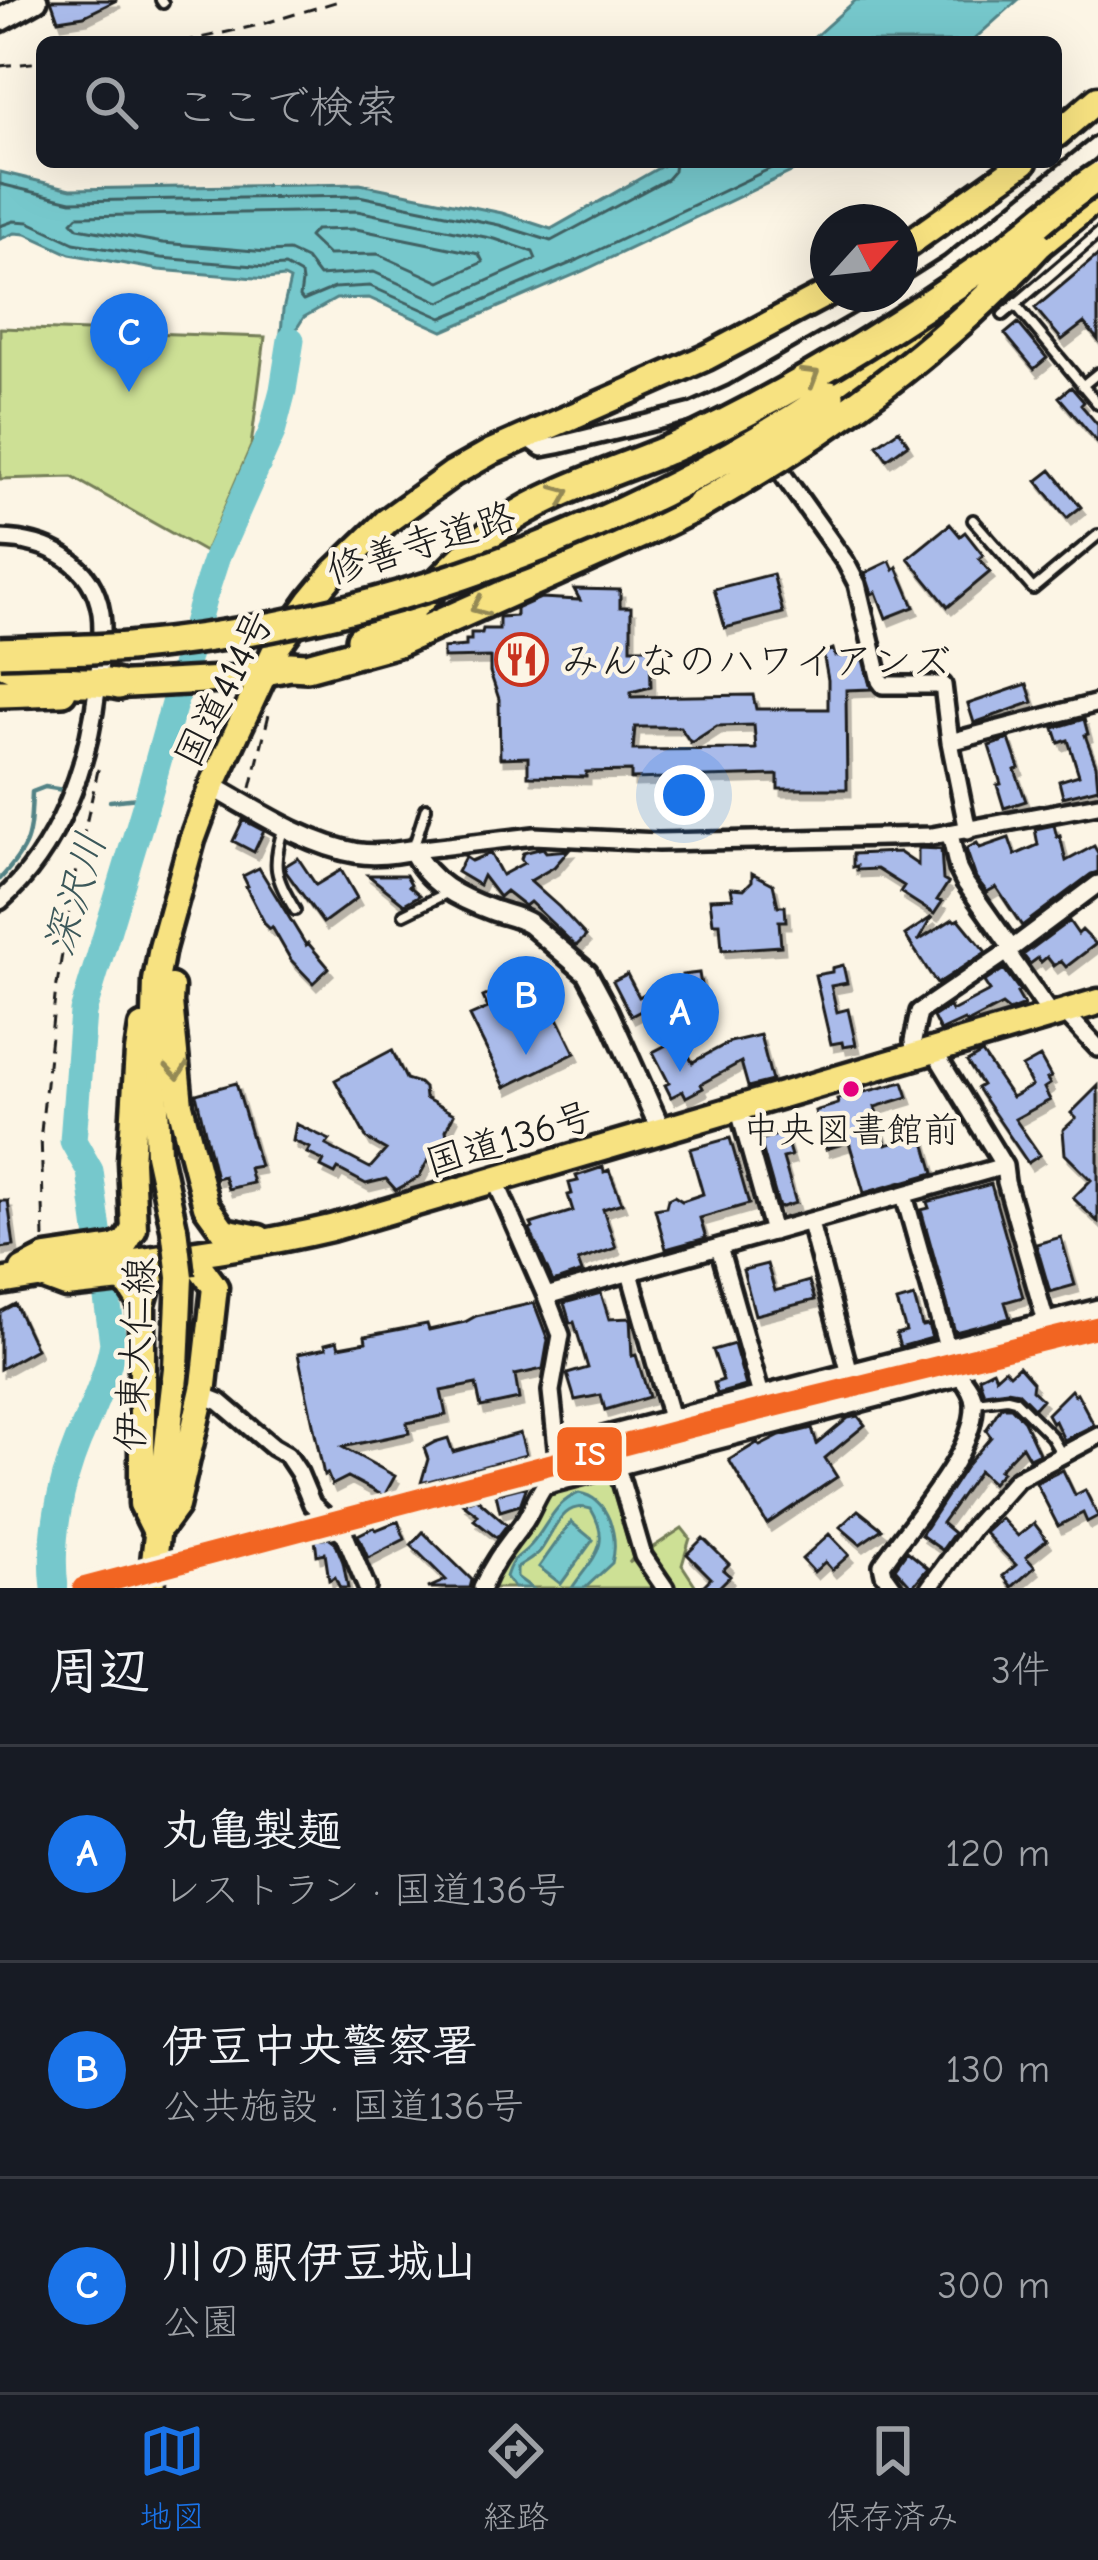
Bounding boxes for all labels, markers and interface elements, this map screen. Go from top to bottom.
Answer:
search box [36,36,1062,168]
icon: search [78,69,144,135]
text: ここで検索 [174,81,399,133]
north arrow [810,204,918,312]
pin: C [90,293,168,392]
one-way arrow [798,368,820,390]
one-way arrow [551,484,572,508]
street label: 修善寺道路 [322,493,521,593]
one-way arrow [470,593,491,617]
street label: 国道414号 [166,603,283,775]
restaurant icon: みんなのハワイアンズ [494,632,550,688]
place label: みんなのハワイアンズ [561,639,951,684]
your location [654,765,714,825]
water label: 深沢川 [35,827,116,962]
pin: B [487,956,565,1055]
pin: A [641,973,719,1072]
one-way arrow [164,1062,189,1081]
marker: 中央図書館前 [840,1078,862,1100]
street label: 国道136号 [420,1093,599,1186]
place label: 中央図書館前 [743,1110,959,1151]
street label: 伊東大仁線 [108,1256,163,1453]
line badge: IS [555,1425,624,1483]
text: IS [574,1435,606,1473]
text: 周辺 [48,1642,150,1701]
text: 3件 [991,1648,1050,1693]
text: 丸亀製麺 [162,1804,342,1856]
text: A [76,1831,98,1876]
text: 120 m [945,1831,1050,1876]
text: レストラン · 国道136号 [162,1868,566,1913]
text: 伊豆中央警察署 [162,2020,477,2072]
text: B [75,2047,99,2092]
text: 130 m [946,2047,1050,2092]
text: 公共施設 · 国道136号 [162,2084,524,2129]
text: 川の駅伊豆城山 [162,2236,477,2288]
text: C [75,2263,99,2308]
text: 300 m [937,2263,1050,2308]
text: 公園 [162,2300,240,2345]
tab: 地図 [139,2418,205,2538]
tab: 経路 [483,2418,549,2538]
tab: 保存済み [827,2418,959,2538]

